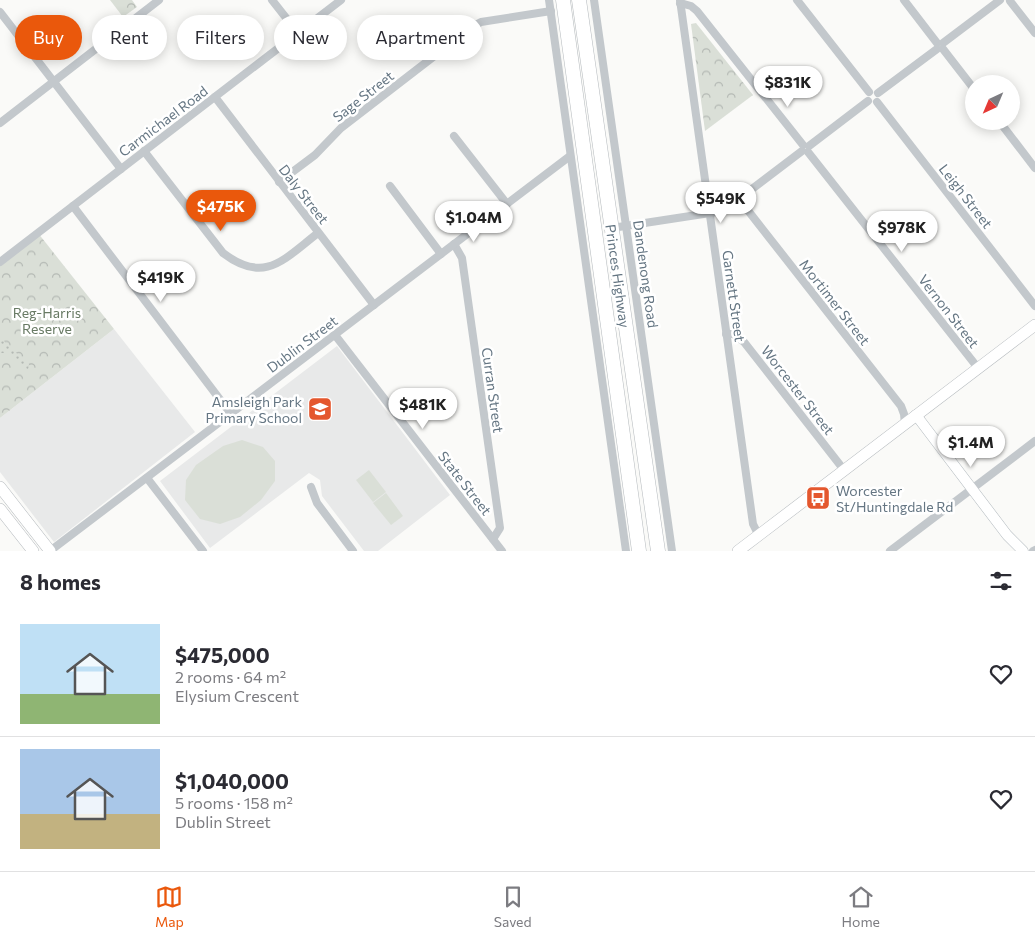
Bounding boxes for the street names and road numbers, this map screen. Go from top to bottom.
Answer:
street label: Sage Street [329,67,397,125]
street label: Carmichael Road [115,82,211,160]
street label: Leigh Street [936,160,997,232]
street label: Daly Street [276,161,333,227]
street label: Dandenong Road [630,219,662,329]
street label: Princes Highway [602,223,634,329]
street label: Garnett Street [719,249,749,343]
street label: Mortimer Street [796,256,874,348]
street label: Vernon Street [915,271,983,351]
street label: Dublin Street [263,312,341,376]
street label: Worcester Street [758,342,838,438]
street label: Curran Street [479,346,507,434]
street label: State Street [435,448,495,519]

